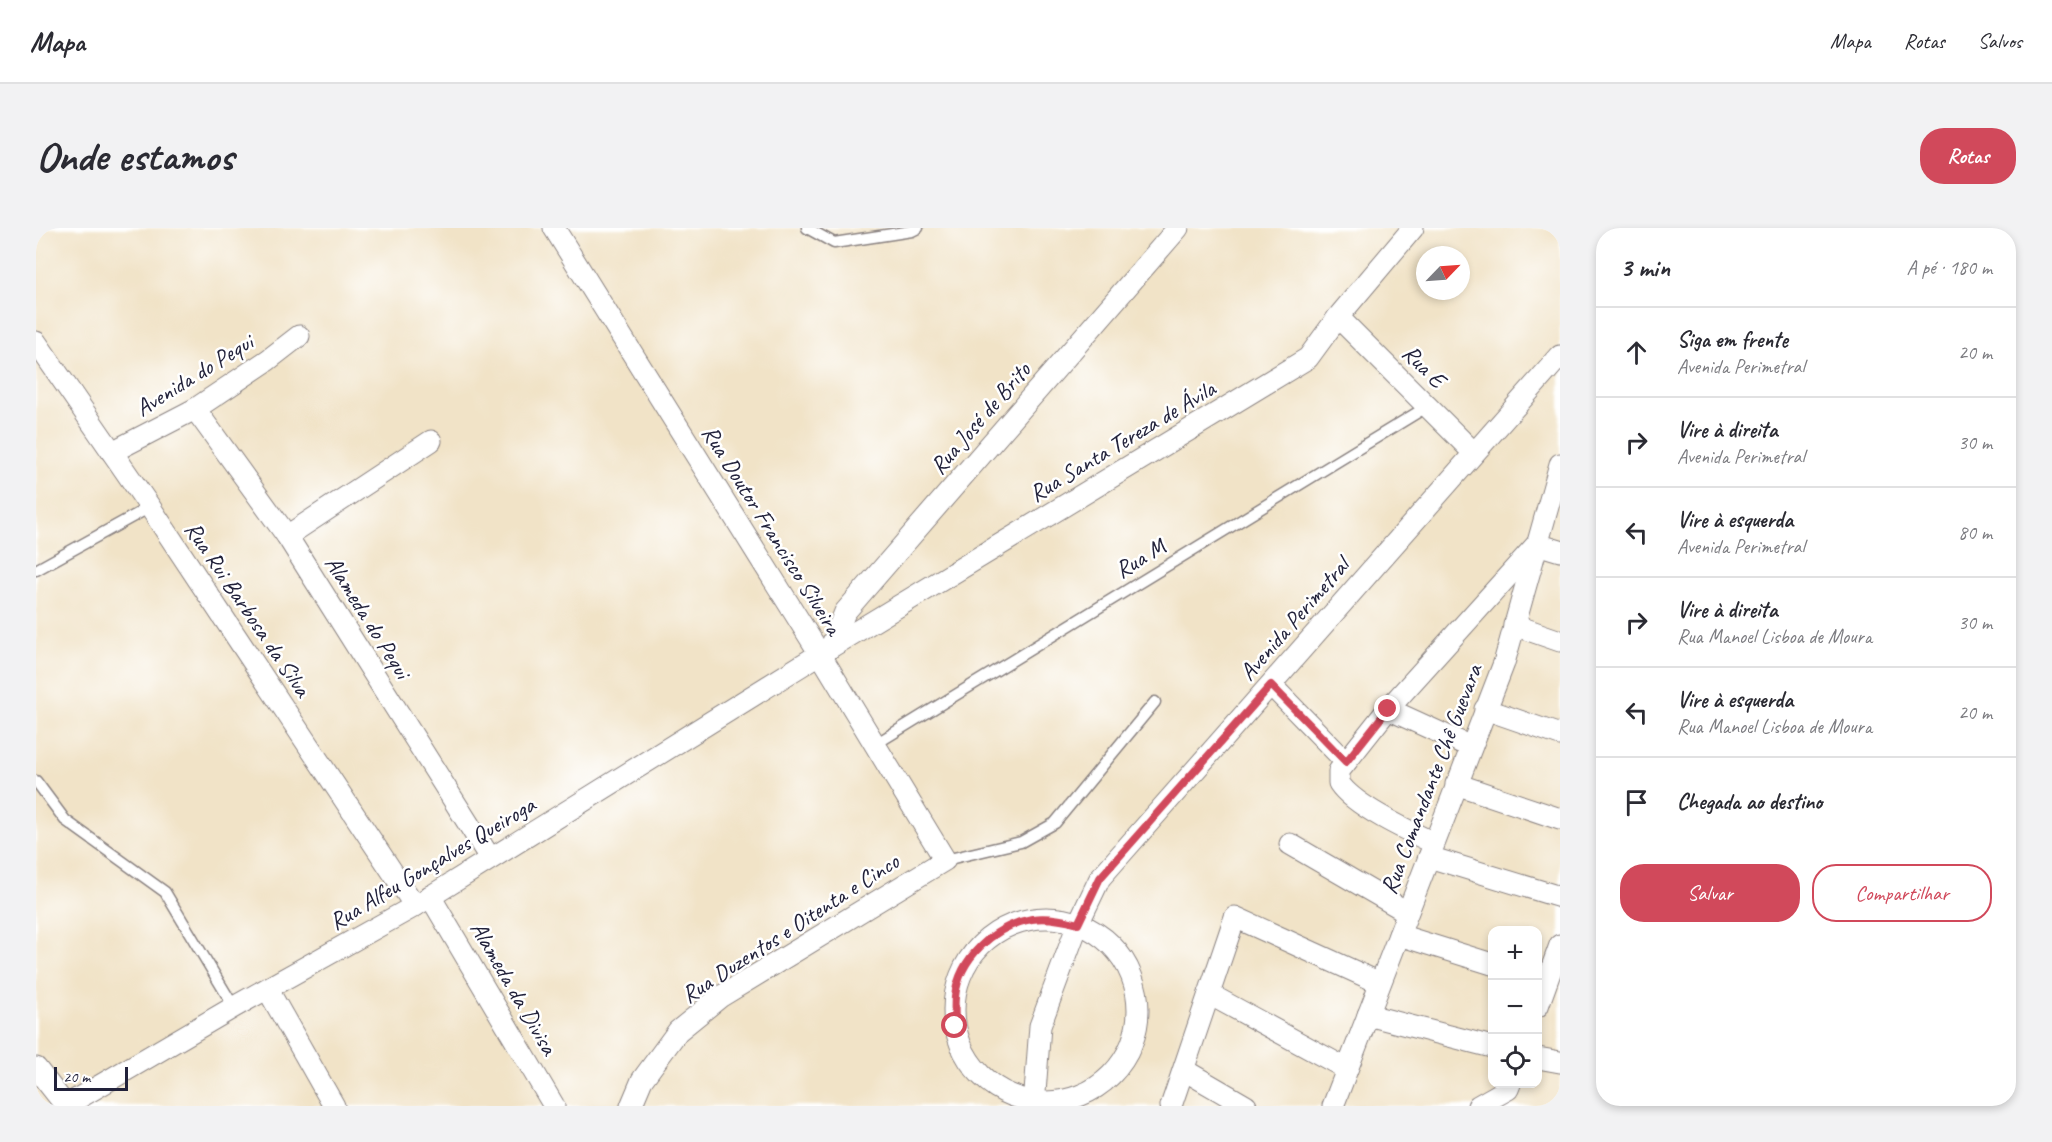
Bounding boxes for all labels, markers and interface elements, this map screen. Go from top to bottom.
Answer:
text: Mapa [30,24,85,59]
text: Mapa [1830,28,1871,54]
text: Rotas [1904,28,1945,54]
text: Salvos [1978,28,2022,54]
button: Rotas [1920,128,2016,184]
text: Onde estamos [36,130,233,183]
north arrow [1416,246,1470,300]
text: 3 min [1620,251,1670,284]
text: A pé · 180 m [1907,255,1992,280]
street label: Avenida do Pequi [130,326,261,423]
text: Siga em frente [1677,326,1788,354]
icon: ahead [1620,336,1653,369]
street label: Rua E [1396,338,1454,396]
text: 20 m [1958,340,1992,365]
street label: Rua José de Brito [923,354,1038,480]
text: Avenida Perimetral [1677,354,1805,379]
street label: Rua Santa Tereza de Ávila [1023,373,1222,508]
text: Vire à direita [1677,416,1777,444]
street label: Rua Doutor Francisco Silveira [695,420,850,642]
icon: right [1620,426,1653,459]
text: 30 m [1958,430,1992,455]
text: Avenida Perimetral [1677,444,1805,469]
text: Vire à esquerda [1677,506,1793,534]
street label: Rua Rui Barbosa da Silva [178,516,319,704]
icon: left [1620,516,1653,549]
text: 80 m [1958,520,1992,545]
street label: Rua M [1109,530,1172,585]
text: Avenida Perimetral [1677,534,1805,559]
street label: Avenida Perimetral [1232,548,1358,687]
street label: Alameda do Pequi [318,550,419,686]
text: Vire à direita [1677,596,1777,624]
icon: right [1620,606,1653,639]
text: 30 m [1958,610,1992,635]
text: Rua Manoel Lisboa de Moura [1677,624,1872,649]
street label: Rua Comandante Chê Guevara [1373,658,1489,898]
text: Vire à esquerda [1677,686,1793,714]
route end [1374,695,1400,721]
icon: left [1620,696,1653,729]
text: 20 m [1958,700,1992,725]
text: Rua Manoel Lisboa de Moura [1677,714,1872,739]
icon: arrive [1620,786,1653,819]
text: Chegada ao destino [1677,788,1822,816]
street label: Rua Alfeu Gonçalves Queiroga [323,789,542,936]
street label: Rua Duzentos e Oitenta e Cinco [676,846,906,1010]
button: Salvar [1620,864,1800,922]
button: Compartilhar [1812,864,1992,922]
street label: Alameda da Divisa [464,916,565,1061]
map controls [1488,926,1542,1088]
button: + [1488,926,1542,980]
button: − [1488,980,1542,1034]
route start [941,1012,967,1038]
button: locate [1488,1034,1542,1088]
scale bar [54,1064,128,1092]
text: 20 m [63,1067,90,1087]

